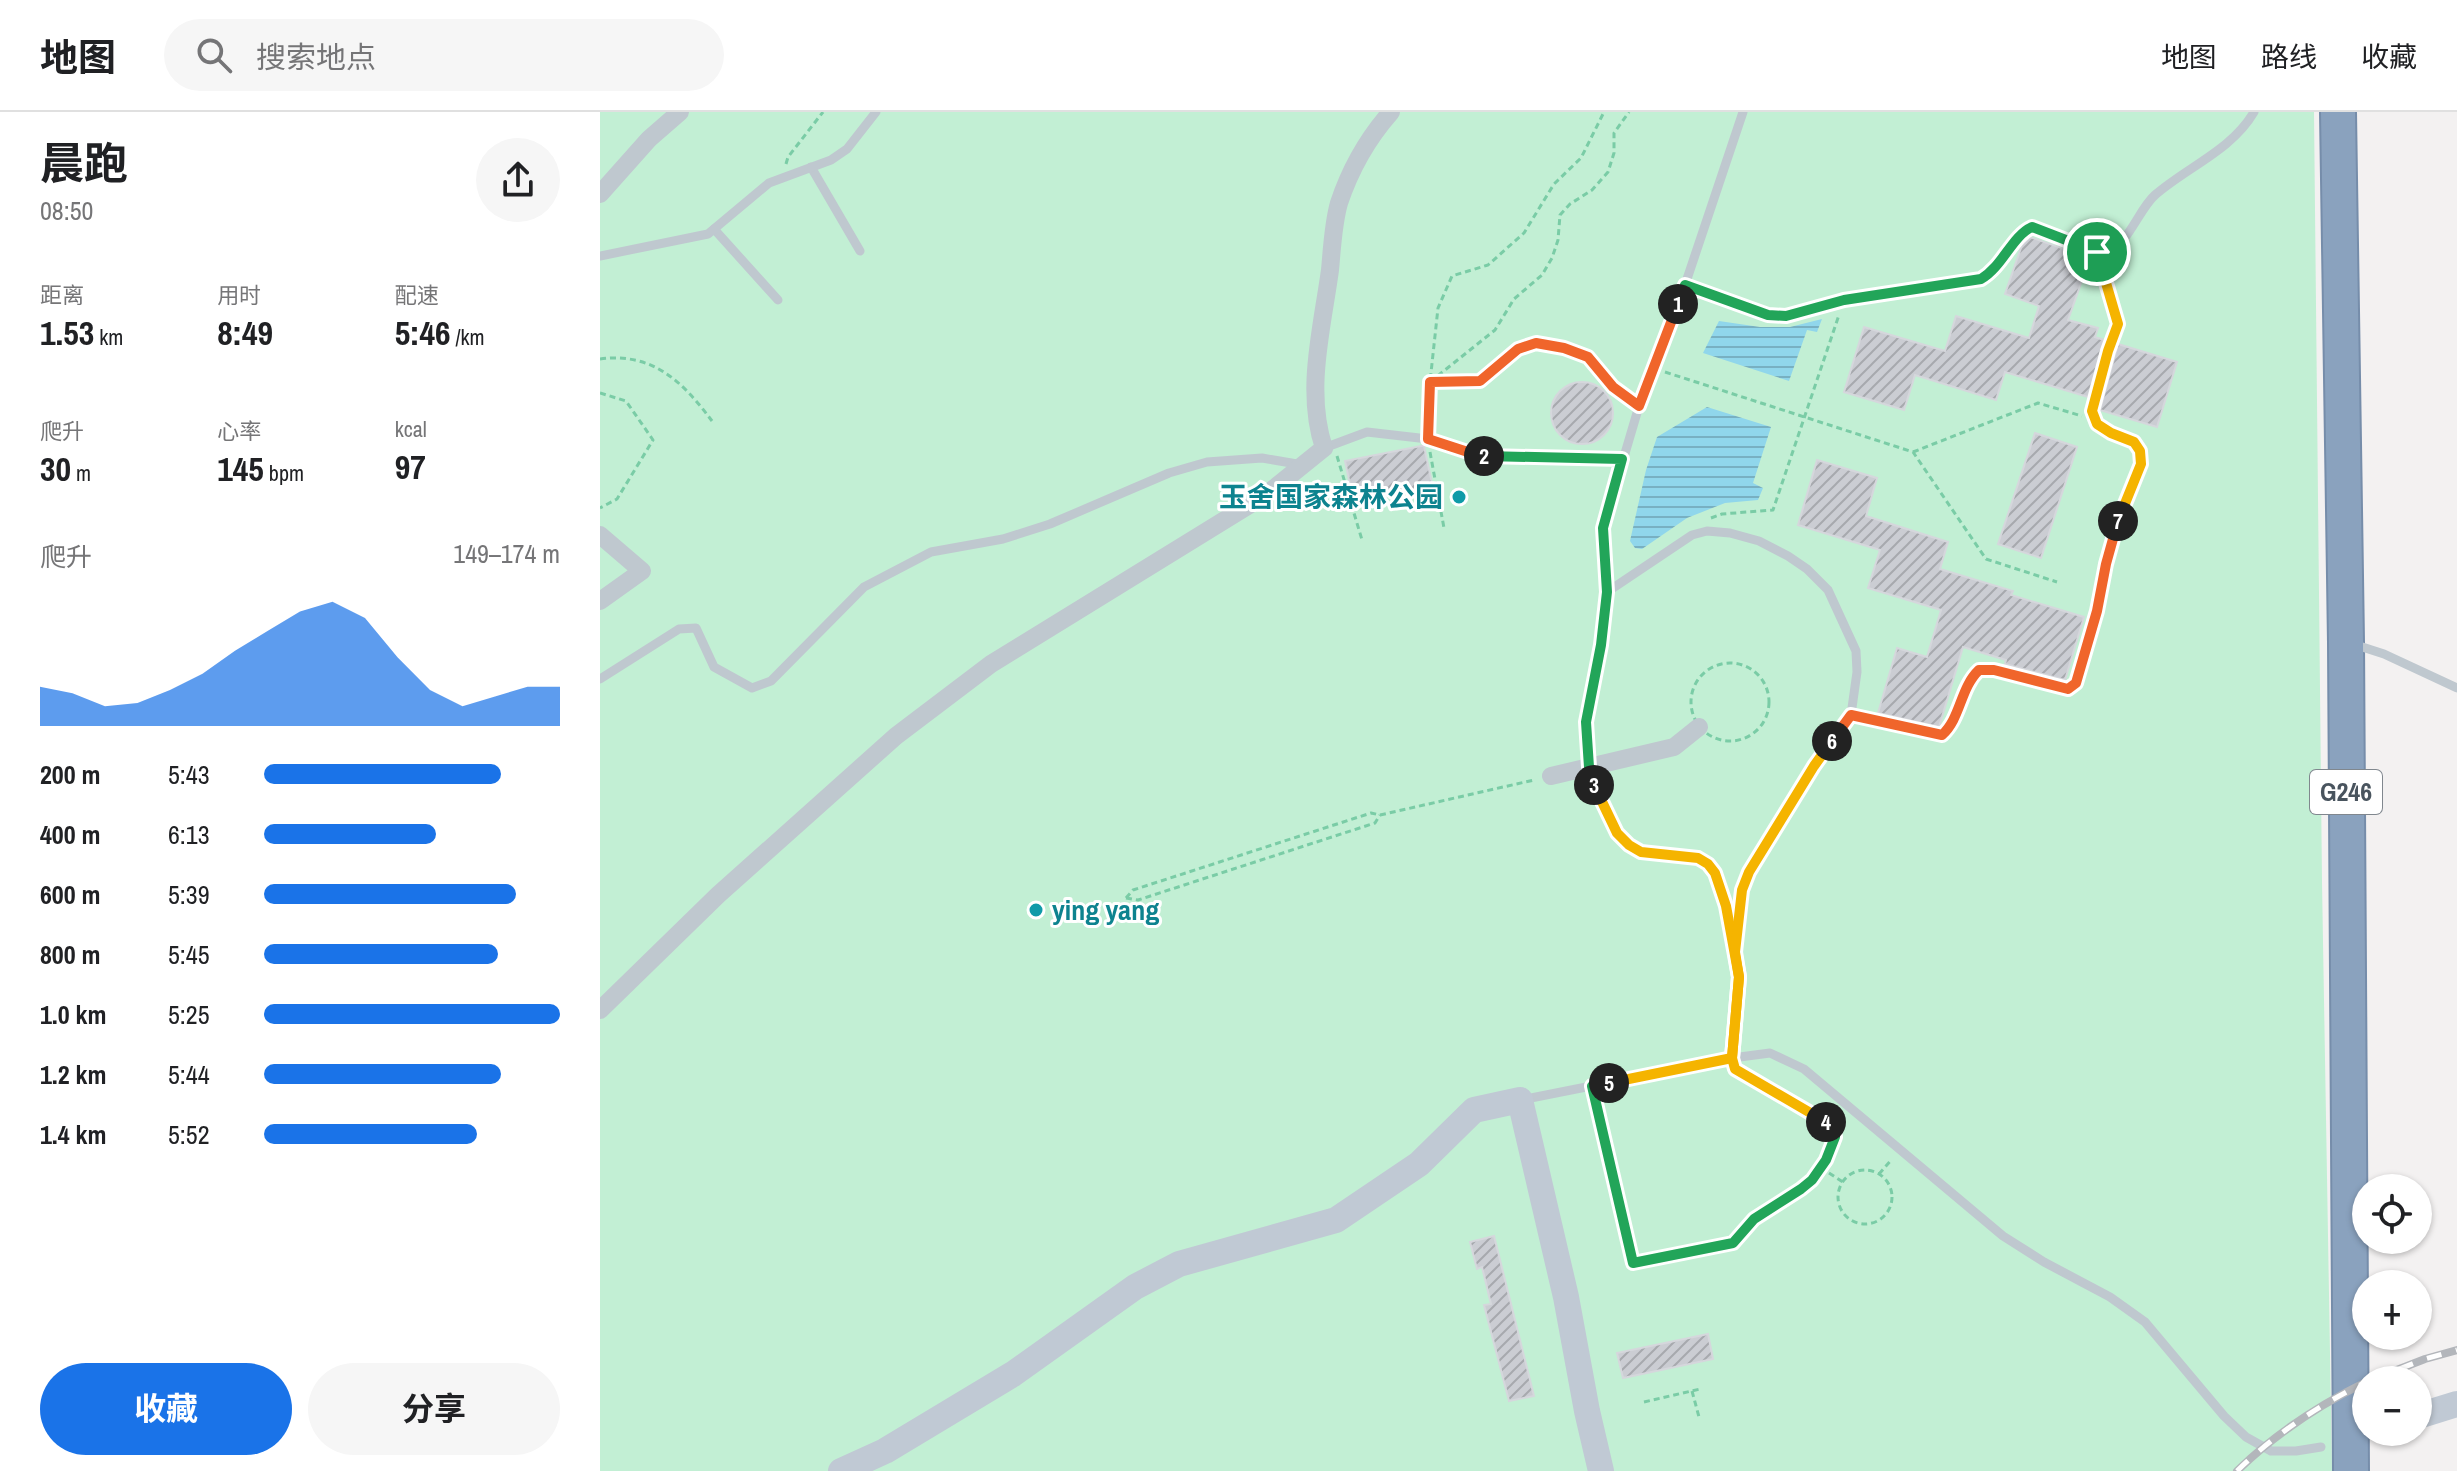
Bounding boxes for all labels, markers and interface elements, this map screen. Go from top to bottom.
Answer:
search box [164,19,724,91]
text: 地图 [40,32,116,83]
icon: search [192,33,236,77]
text: 搜索地点 [256,37,376,77]
text: 地图 [2161,38,2217,76]
text: 路线 [2261,38,2317,76]
text: 收藏 [2361,38,2417,76]
text: 晨跑 [40,133,128,193]
button: share [476,138,560,222]
text: 08:50 [40,193,93,228]
pin [2063,218,2131,286]
icon: arrive [2075,230,2119,274]
text: 距离 [40,280,84,310]
text: 用时 [217,280,261,310]
text: 配速 [395,280,439,310]
pin: 1 [1658,284,1698,324]
text: 1 [1673,289,1683,319]
text: 1.53 [40,310,94,356]
text: 8:49 [217,310,273,356]
text: 5:46 [395,310,450,356]
text: km [94,322,123,352]
text: /km [450,322,485,352]
text: kcal [395,414,427,444]
text: 爬升 [40,416,84,446]
text: 心率 [217,416,261,446]
pin: 2 [1464,436,1504,476]
text: 2 [1479,441,1489,471]
text: 97 [395,444,426,490]
text: 30 [40,446,71,492]
text: 145 [217,446,264,492]
text: m [71,458,91,488]
text: bpm [264,458,304,488]
place label: 玉舍国家森林公园 [1219,478,1443,516]
marker: 玉舍国家森林公园 [1450,488,1468,506]
pin: 7 [2098,501,2138,541]
text: 7 [2113,506,2123,536]
text: 149–174 m [453,536,560,571]
text: 爬升 [40,539,92,574]
pin: 6 [1812,721,1852,761]
text: 6 [1827,726,1837,756]
text: 200 m [40,757,100,792]
text: 5:43 [168,757,210,792]
pin: 3 [1574,765,1614,805]
text: 3 [1589,770,1599,800]
road number: G246 [2310,770,2382,814]
text: 400 m [40,817,100,852]
text: 6:13 [168,817,210,852]
text: 600 m [40,877,100,912]
text: 5:39 [168,877,210,912]
place label: ying yang [1052,891,1159,929]
marker: ying yang [1027,901,1045,919]
text: 800 m [40,937,100,972]
text: 5:45 [168,937,210,972]
text: 1.0 km [40,997,106,1032]
text: 5:25 [168,997,210,1032]
text: 1.2 km [40,1057,106,1092]
text: 5:44 [168,1057,210,1092]
pin: 5 [1589,1063,1629,1103]
text: 5 [1604,1068,1614,1098]
pin: 4 [1806,1102,1846,1142]
text: 4 [1821,1107,1831,1137]
text: 1.4 km [40,1117,106,1152]
text: 5:52 [168,1117,210,1152]
map controls [2352,1174,2432,1446]
button: locate [2352,1174,2432,1254]
button: + [2352,1270,2432,1350]
button: 收藏 [40,1363,292,1455]
button: 分享 [308,1363,560,1455]
button: − [2352,1366,2432,1446]

